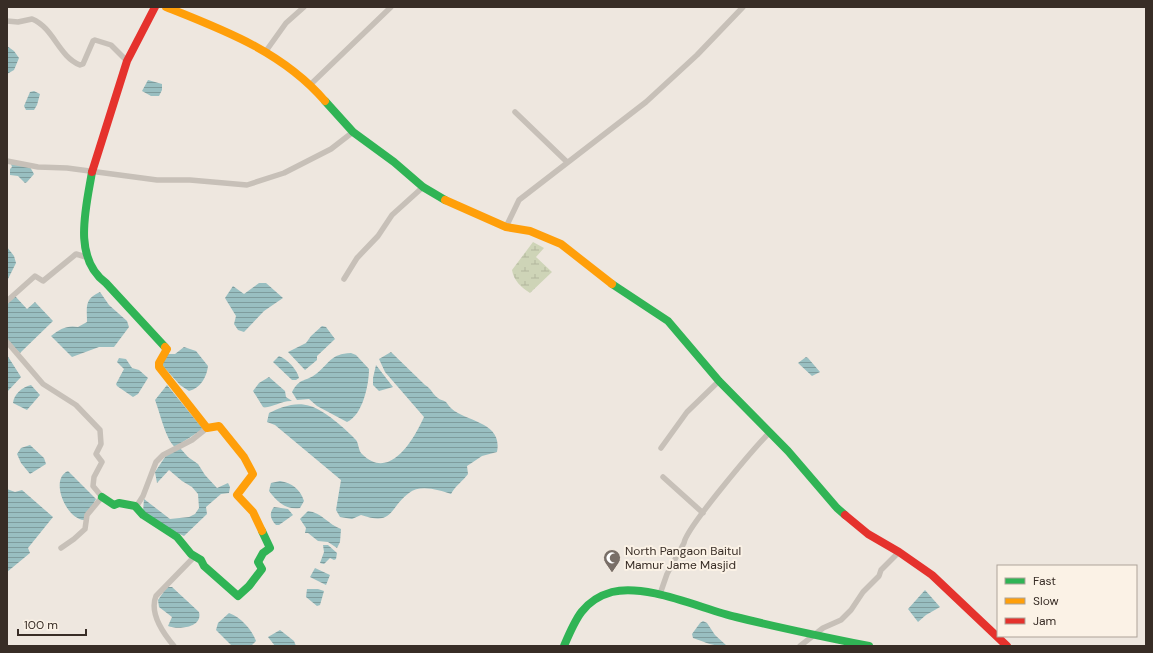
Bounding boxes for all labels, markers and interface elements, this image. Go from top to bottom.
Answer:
place label: North Pangaon Baitul Mamur Jame Masjid [625,543,741,573]
mosque icon: North Pangaon Baitul Mamur Jame Masjid [602,548,622,573]
legend [997,565,1137,637]
text: Fast [1033,573,1056,589]
text: Slow [1033,593,1059,609]
scale bar [18,611,86,637]
text: Jam [1033,613,1056,629]
text: 100 m [24,617,58,633]

